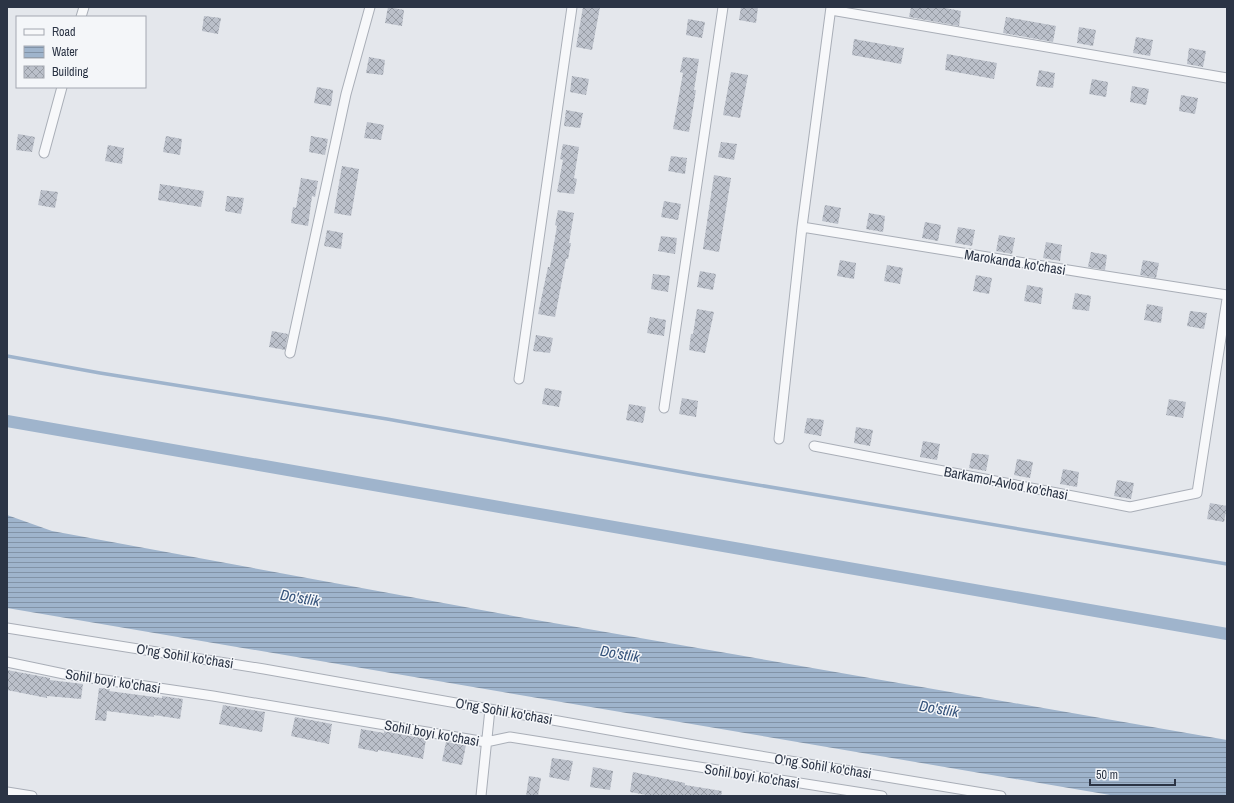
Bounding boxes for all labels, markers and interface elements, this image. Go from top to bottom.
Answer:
legend [16,16,146,88]
text: Road [52,24,76,40]
text: Water [52,44,79,60]
text: Building [52,64,89,80]
street label: Marokanda ko'chasi [963,245,1067,279]
street label: Barkamol-Avlod ko'chasi [943,462,1069,504]
water label: Do'stlik [279,584,322,611]
street label: O'ng Sohil ko'chasi [135,639,235,673]
water label: Do'stlik [599,640,642,667]
street label: Sohil boyi ko'chasi [64,665,162,697]
street label: O'ng Sohil ko'chasi [454,694,554,728]
water label: Do'stlik [918,695,961,722]
street label: Sohil boyi ko'chasi [383,716,481,750]
street label: O'ng Sohil ko'chasi [773,749,873,783]
street label: Sohil boyi ko'chasi [703,760,801,792]
scale bar [1090,761,1175,787]
text: 50 m [1096,767,1118,783]

